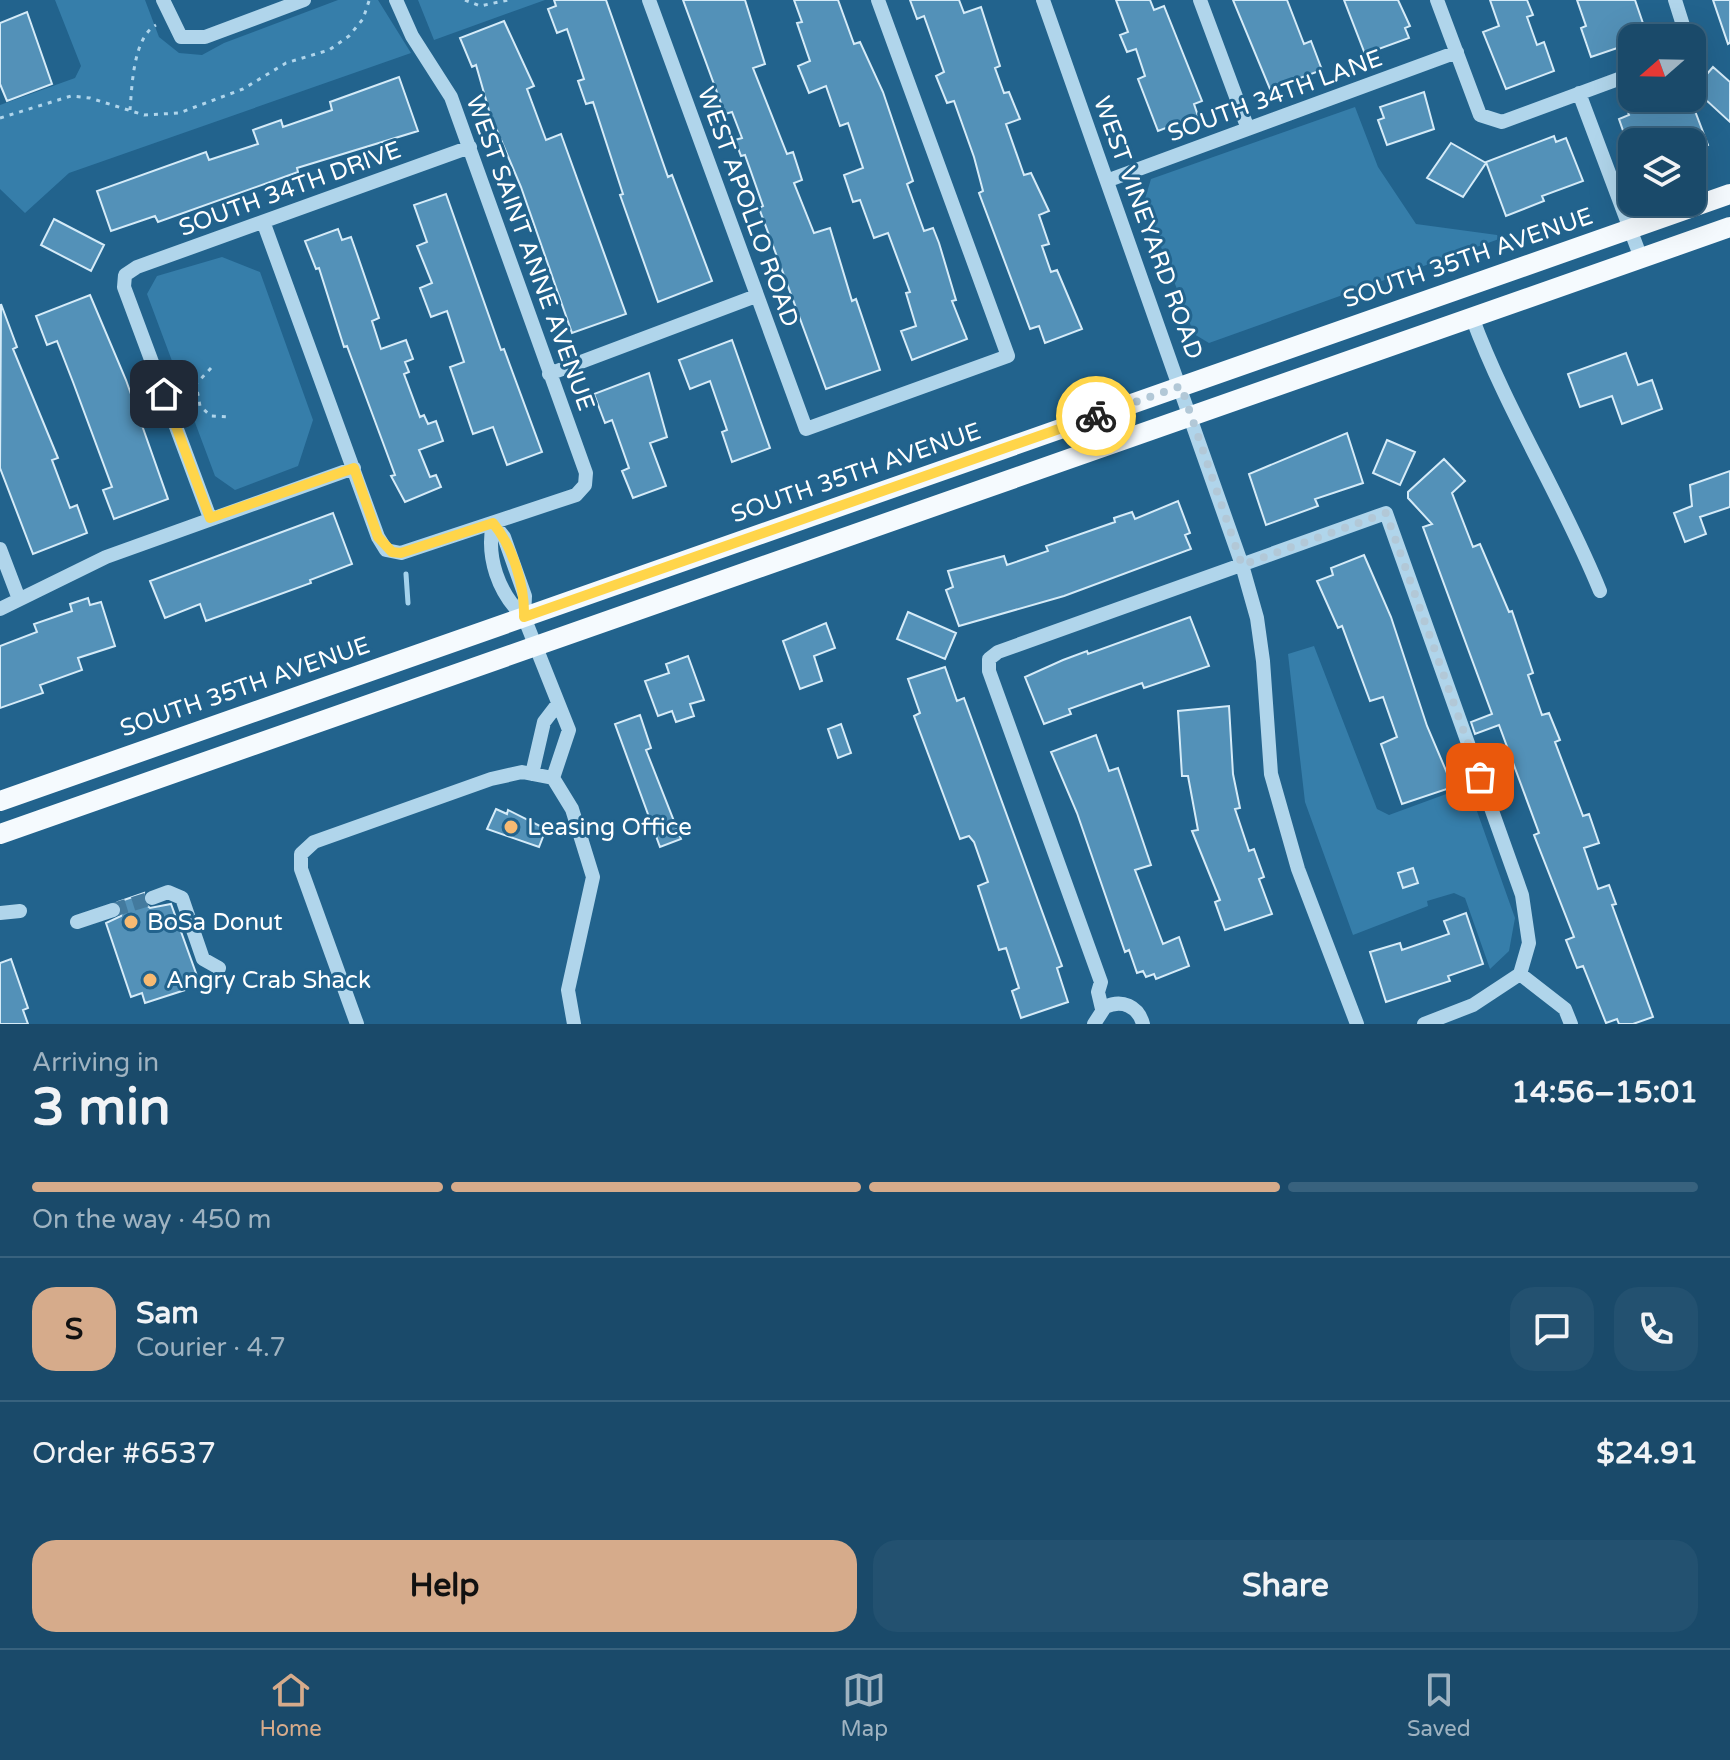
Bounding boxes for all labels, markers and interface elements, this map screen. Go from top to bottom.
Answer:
north arrow [1618,24,1706,112]
map controls [1618,24,1706,216]
street label: SOUTH 34TH LANE [1164,44,1386,148]
street label: WEST APOLLO ROAD [691,83,805,331]
street label: WEST SAINT ANNE AVENUE [459,91,601,415]
street label: WEST VINEYARD ROAD [1087,93,1209,363]
button: layers [1618,128,1706,216]
street label: SOUTH 34TH DRIVE [175,135,405,243]
street label: SOUTH 35TH AVENUE [1339,202,1597,314]
pin [130,360,198,428]
icon: home [142,372,186,416]
courier [1056,376,1136,456]
icon: bike [1074,394,1118,438]
street label: SOUTH 35TH AVENUE [727,417,985,529]
street label: SOUTH 35TH AVENUE [116,631,374,743]
pin [1446,743,1514,811]
icon: bag [1458,755,1502,799]
place label: Leasing Office [527,813,692,842]
marker: Leasing Office [502,818,520,836]
place label: BoSa Donut [147,908,283,937]
marker: BoSa Donut [122,913,140,931]
place label: Angry Crab Shack [166,966,371,995]
marker: Angry Crab Shack [141,971,159,989]
text: Arriving in [32,1047,159,1078]
text: 14:56–15:01 [1511,1074,1698,1111]
text: 3 min [32,1076,171,1139]
text: On the way · 450 m [32,1204,271,1235]
button: chat [1510,1287,1594,1371]
button: phone [1614,1287,1698,1371]
text: Sam [136,1295,199,1332]
text: S [65,1311,83,1348]
text: Courier · 4.7 [136,1332,286,1363]
text: Order #6537 [32,1435,216,1472]
text: $24.91 [1596,1435,1698,1472]
button: Help [32,1540,857,1632]
button: Share [873,1540,1698,1632]
tab: Home [259,1668,322,1742]
tab: Map [841,1668,888,1742]
tab: Saved [1407,1668,1471,1742]

